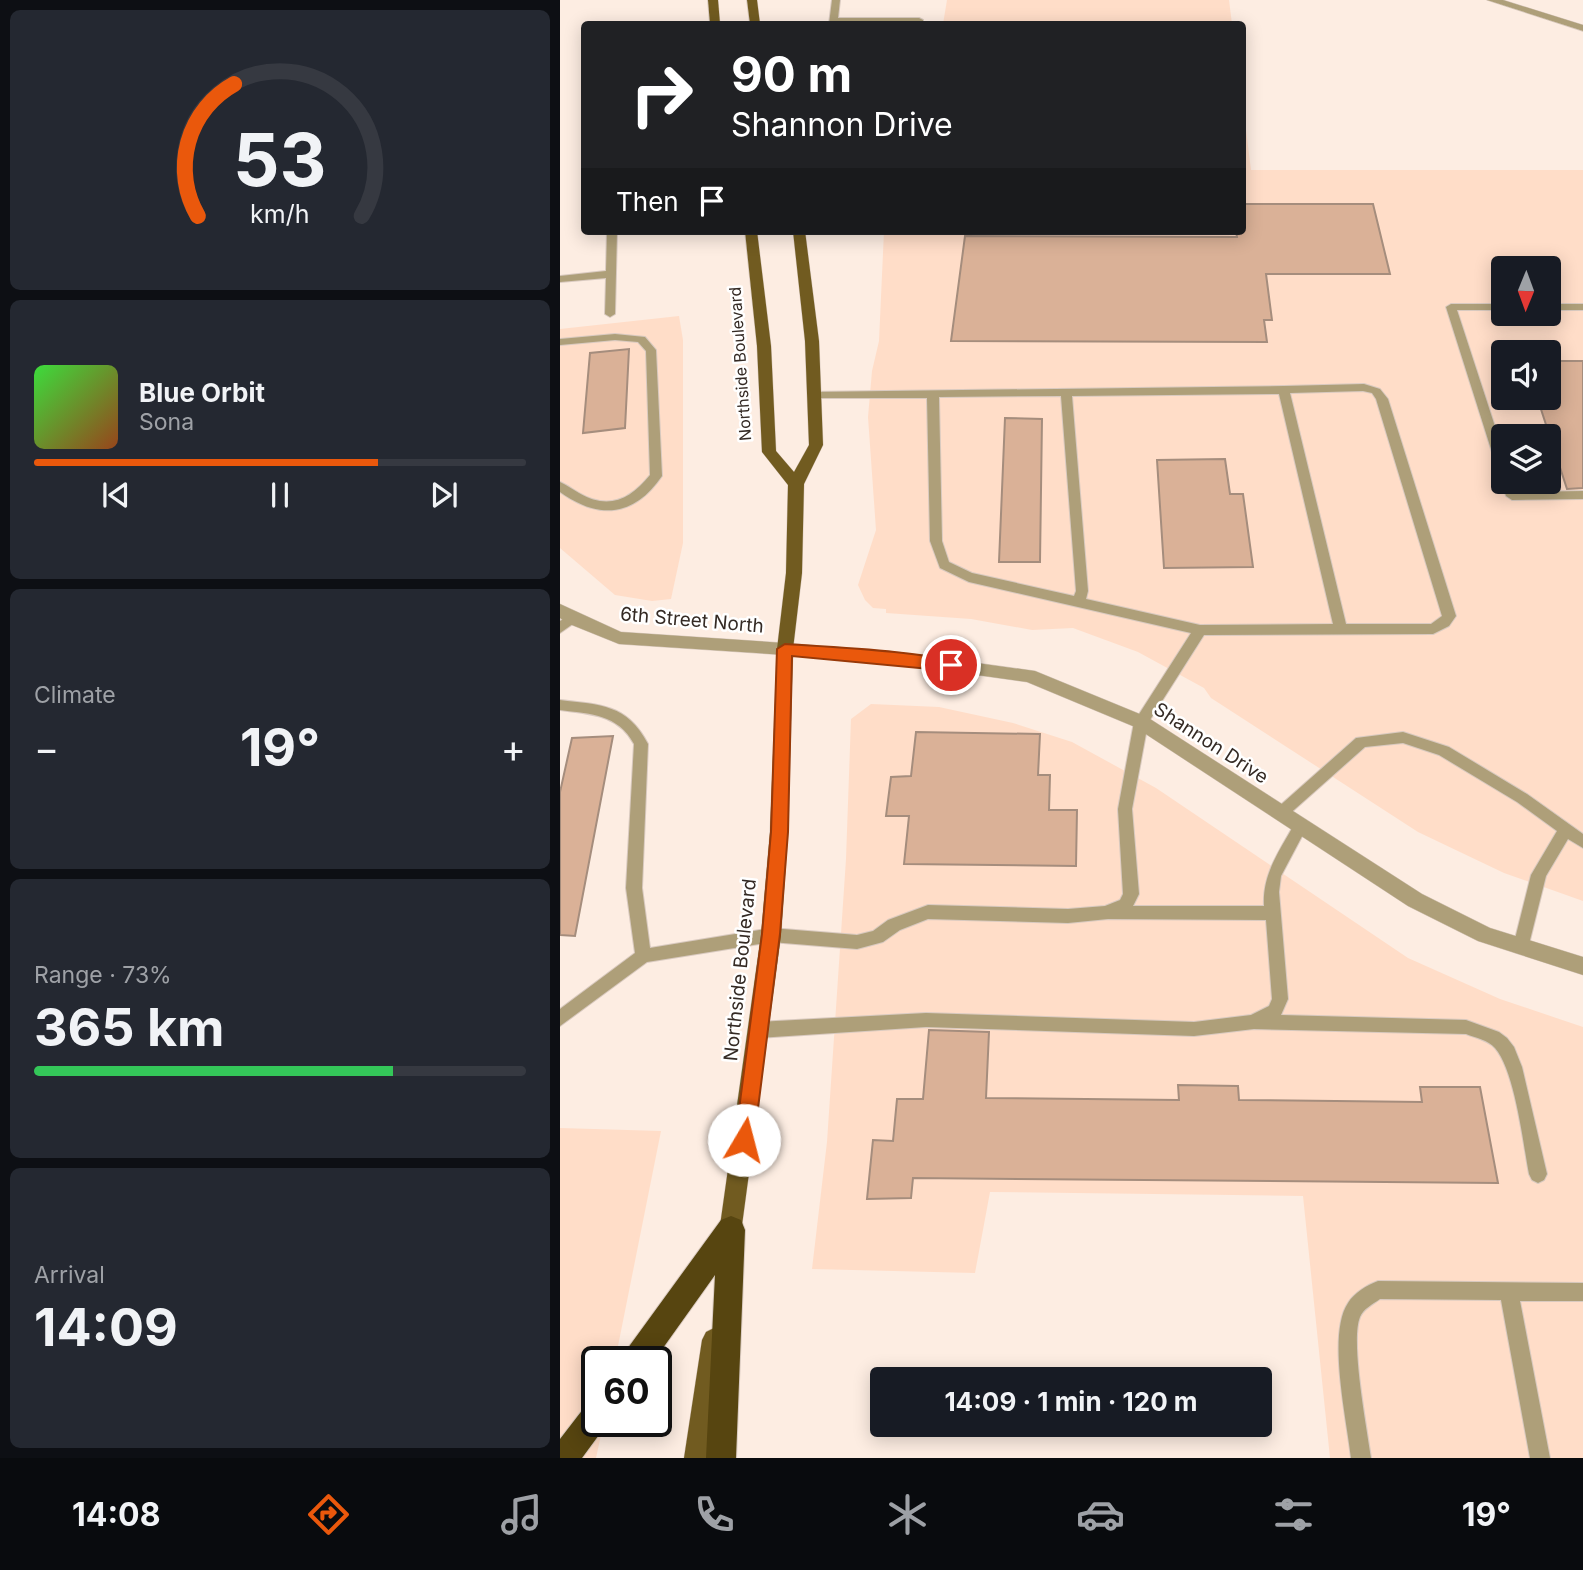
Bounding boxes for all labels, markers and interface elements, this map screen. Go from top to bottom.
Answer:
text: 90 m [731,45,852,104]
icon: right [616,49,707,140]
text: Shannon Drive [731,105,953,144]
text: 53 [233,115,327,204]
icon: arrive [693,182,731,220]
text: Then [616,186,679,217]
text: km/h [250,199,310,229]
north arrow [1491,256,1561,326]
map controls [1491,256,1561,494]
street label: Northside Boulevard [725,286,755,442]
button: sound [1491,340,1561,410]
text: Blue Orbit [139,377,265,408]
text: Sona [139,408,194,436]
button: layers [1491,424,1561,494]
icon: previous [97,476,135,514]
icon: pause [261,476,299,514]
icon: next [425,476,463,514]
street label: 6th Street North [619,602,765,638]
pin [921,635,981,695]
icon: arrive [932,646,970,684]
text: Climate [34,681,116,709]
street label: Shannon Drive [1150,698,1272,788]
text: 19° [240,716,320,779]
text: − [34,725,59,771]
text: + [501,725,526,771]
street label: Northside Boulevard [719,878,761,1062]
text: Range · 73% [34,961,172,989]
text: 365 km [34,996,225,1059]
position arrow [707,1103,781,1177]
text: Arrival [34,1261,105,1289]
text: 14:09 [34,1296,178,1359]
speed limit sign: 60 [581,1346,672,1437]
text: 14:09 · 1 min · 120 m [944,1386,1198,1417]
icon: directions [304,1490,353,1539]
icon: music [497,1490,546,1539]
icon: phone [690,1490,739,1539]
icon: climate [883,1490,932,1539]
icon: car [1076,1490,1125,1539]
icon: filters [1269,1490,1318,1539]
text: 14:08 [72,1495,160,1534]
text: 19° [1462,1495,1511,1534]

